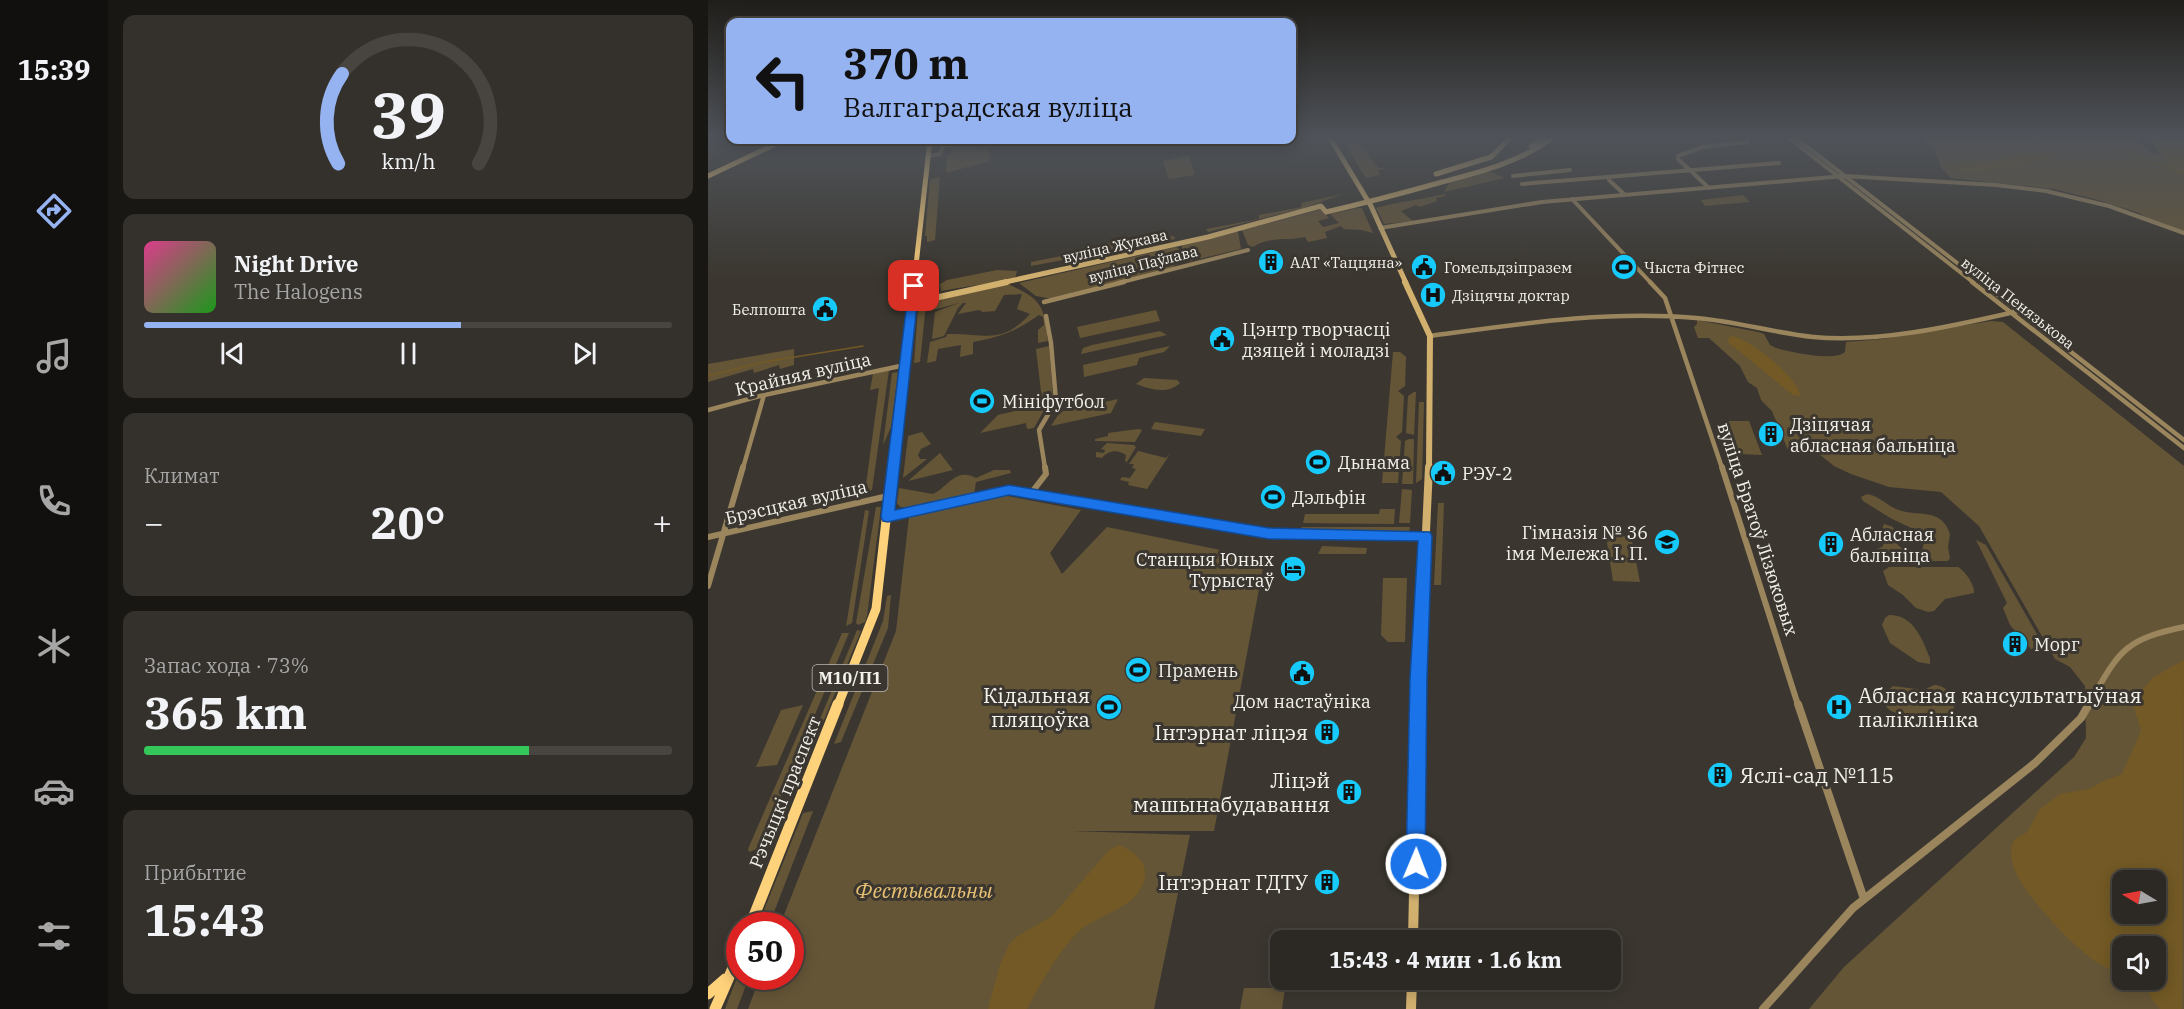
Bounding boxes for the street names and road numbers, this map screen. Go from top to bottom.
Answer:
street label: вуліца Жукава [1061,225,1169,267]
street label: вуліца Паўлава [1086,241,1200,287]
street label: вуліца Пенязькова [1958,253,2078,353]
street label: Крайняя вуліца [733,347,873,401]
street label: вуліца Братоў Лізюковых [1713,419,1803,639]
street label: Брэсцкая вуліца [723,474,869,530]
road number: М10/П1 [812,665,888,691]
street label: Рэчыцкі праспект [744,713,826,871]

